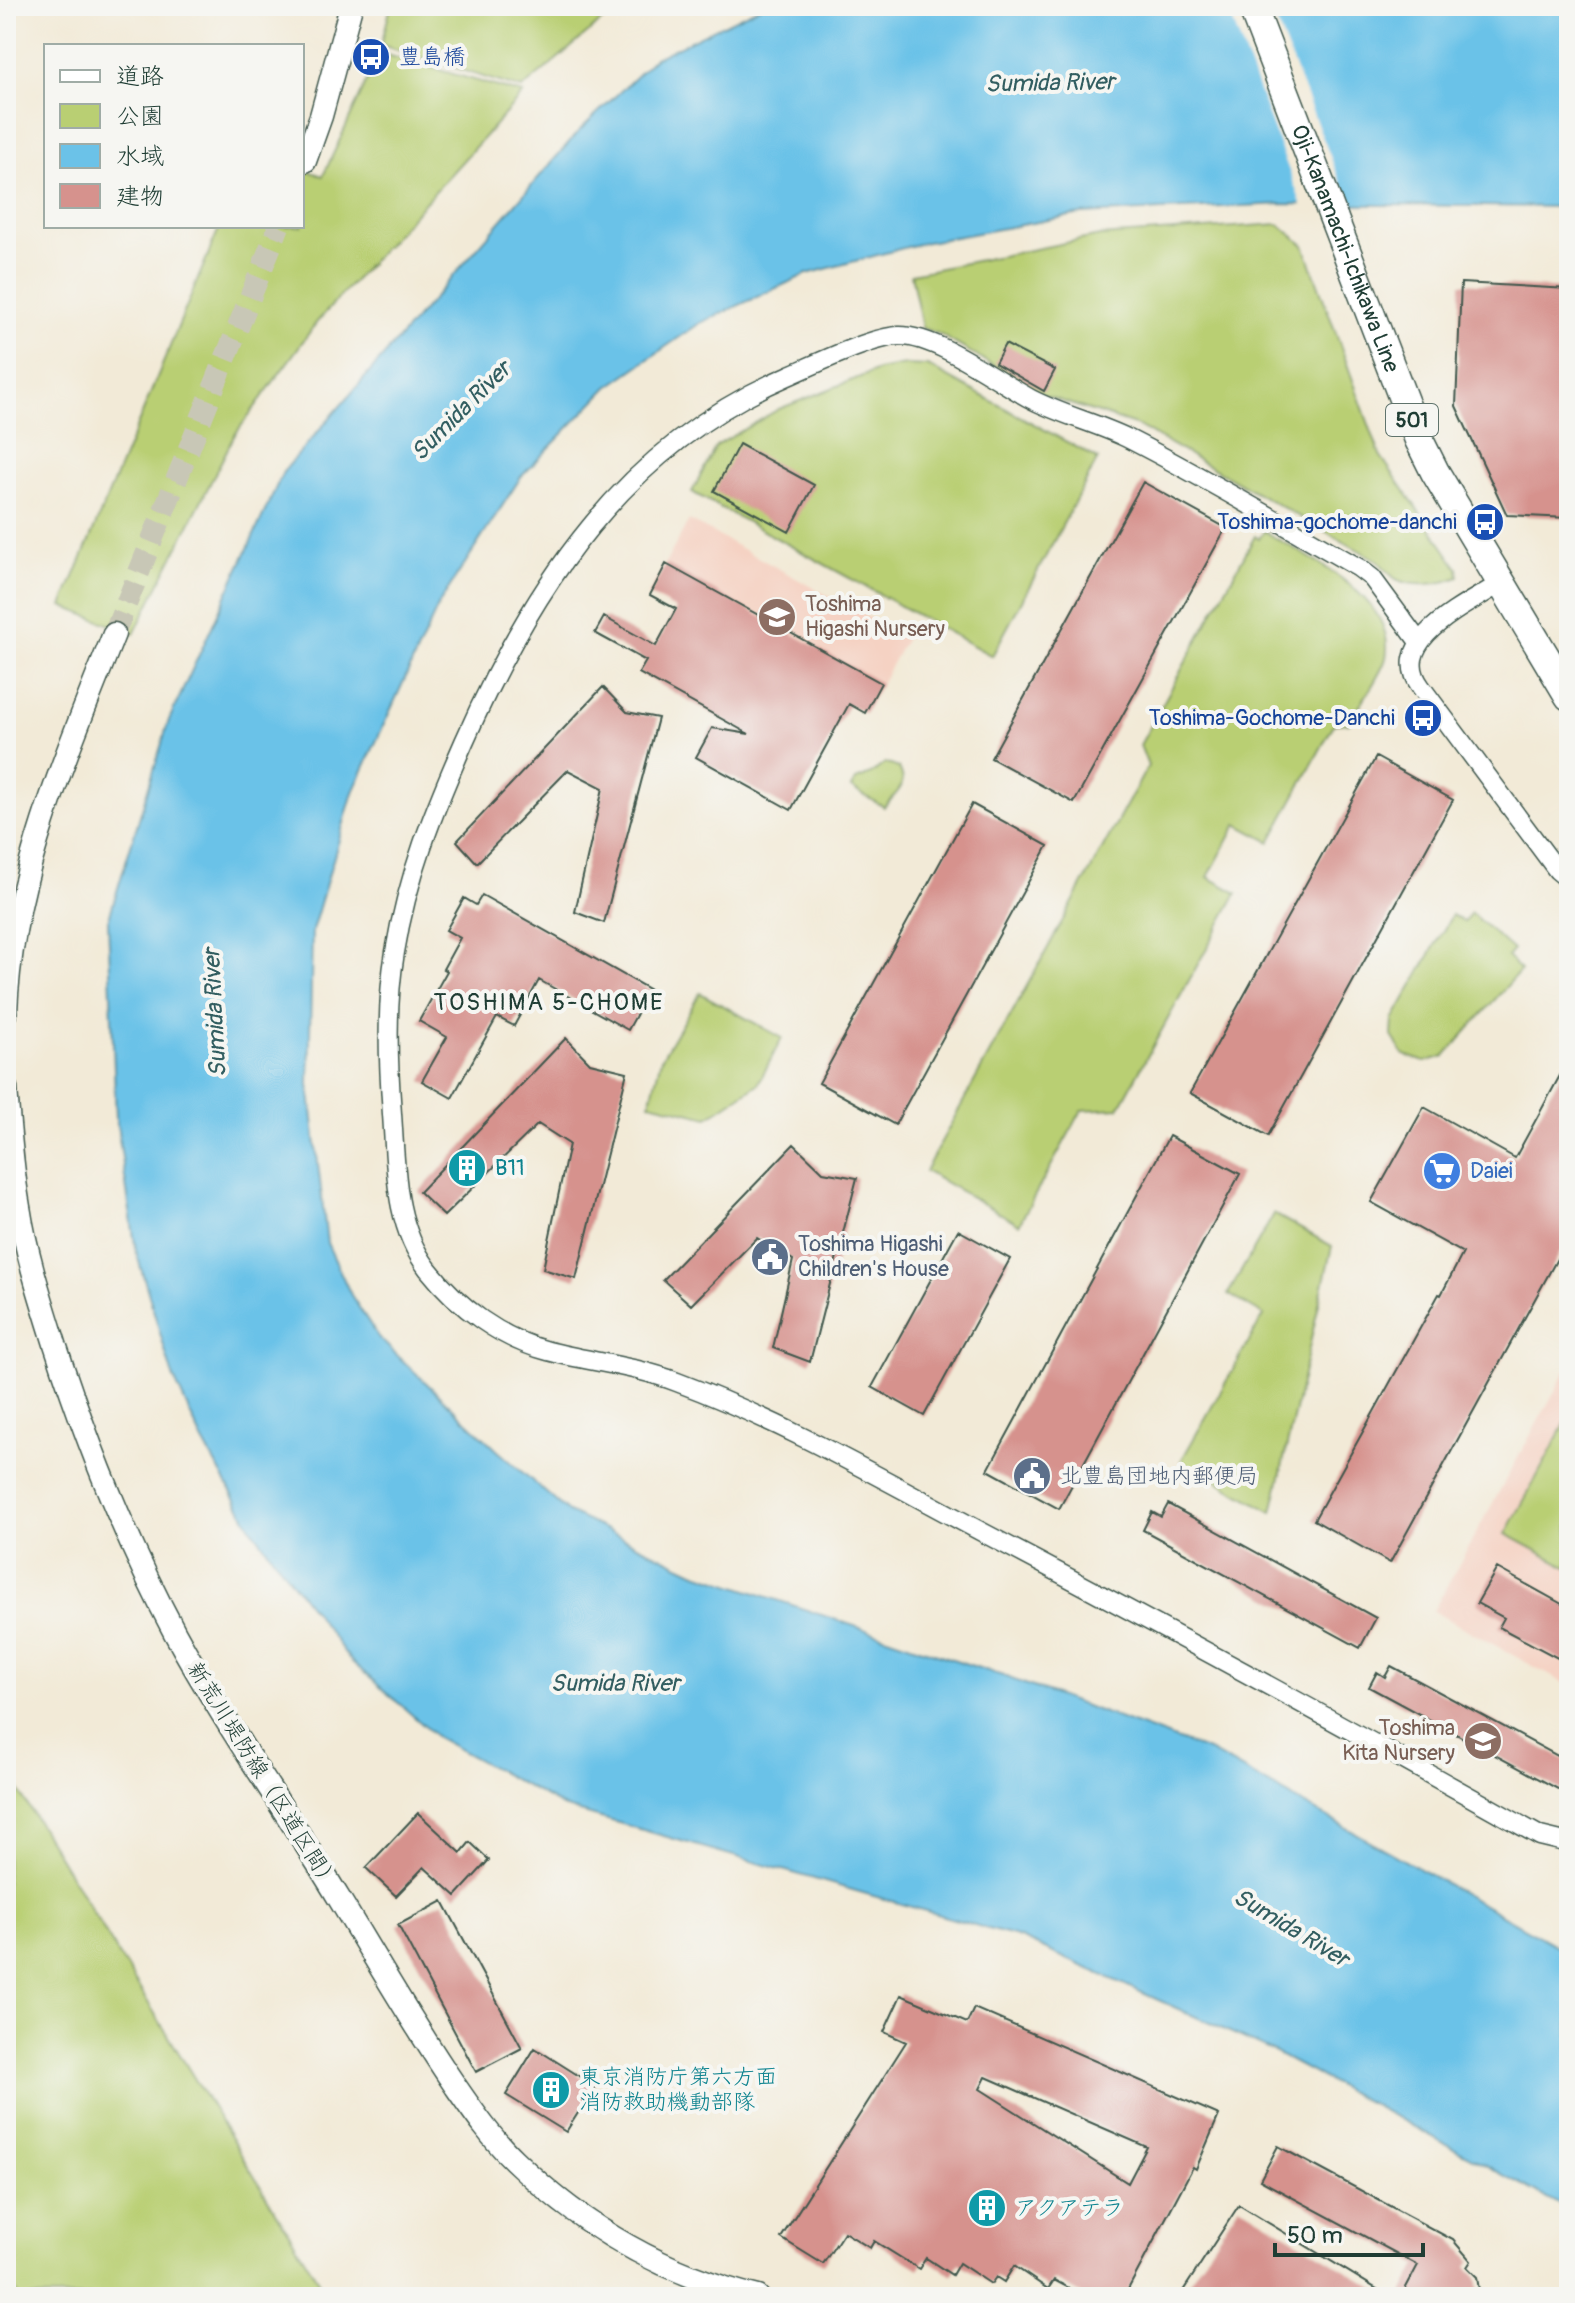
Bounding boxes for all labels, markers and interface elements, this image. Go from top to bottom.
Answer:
bus stop icon: 豊島橋 [350,36,392,78]
place label: 豊島橋 [399,43,465,71]
legend [44,44,304,228]
text: 道路 [116,62,164,91]
water label: Sumida River [985,67,1118,99]
text: 公園 [116,102,164,131]
street label: Oji-Kanamachi-Ichikawa Line [1285,121,1406,377]
text: 水域 [116,142,164,171]
text: 建物 [116,182,164,211]
water label: Sumida River [405,353,519,467]
road number: 501 [1386,404,1438,436]
bus stop icon: Toshima-gochome-danchi [1464,501,1506,543]
place label: Toshima-gochome-danchi [1217,508,1457,536]
place label: Toshima Higashi Nursery [805,590,945,643]
school or university icon: Toshima Higashi Nursery [756,596,798,638]
bus stop icon: Toshima-Gochome-Danchi [1402,697,1444,739]
place label: Toshima-Gochome-Danchi [1149,704,1395,732]
water label: Sumida River [197,944,233,1078]
district label: TOSHIMA 5-CHOME [434,988,664,1017]
building icon: B11 [446,1147,488,1189]
supermarket icon: Daiei [1421,1150,1463,1192]
place label: B11 [495,1154,525,1182]
place label: Daiei [1470,1157,1513,1185]
place label: Toshima Higashi Children's House [798,1230,949,1283]
public building icon: Toshima Higashi Children's House [749,1236,791,1278]
public building icon: 北豊島団地内郵便局 [1011,1455,1053,1497]
place label: 北豊島団地内郵便局 [1060,1462,1258,1490]
street label: 新荒川堤防線（区道区間） [181,1657,345,1895]
water label: Sumida River [550,1669,683,1698]
place label: Toshima Kita Nursery [1342,1714,1455,1767]
school or university icon: Toshima Kita Nursery [1462,1720,1504,1762]
water label: Sumida River [1228,1882,1357,1975]
place label: 東京消防庁第六方面 消防救助機動部隊 [579,2063,777,2116]
building icon: 東京消防庁第六方面 消防救助機動部隊 [530,2069,572,2111]
building icon: アクアテラ [966,2187,1008,2229]
place label: アクアテラ [1015,2194,1124,2222]
scale bar [1275,2207,1423,2257]
text: 50 m [1287,2221,1343,2250]

